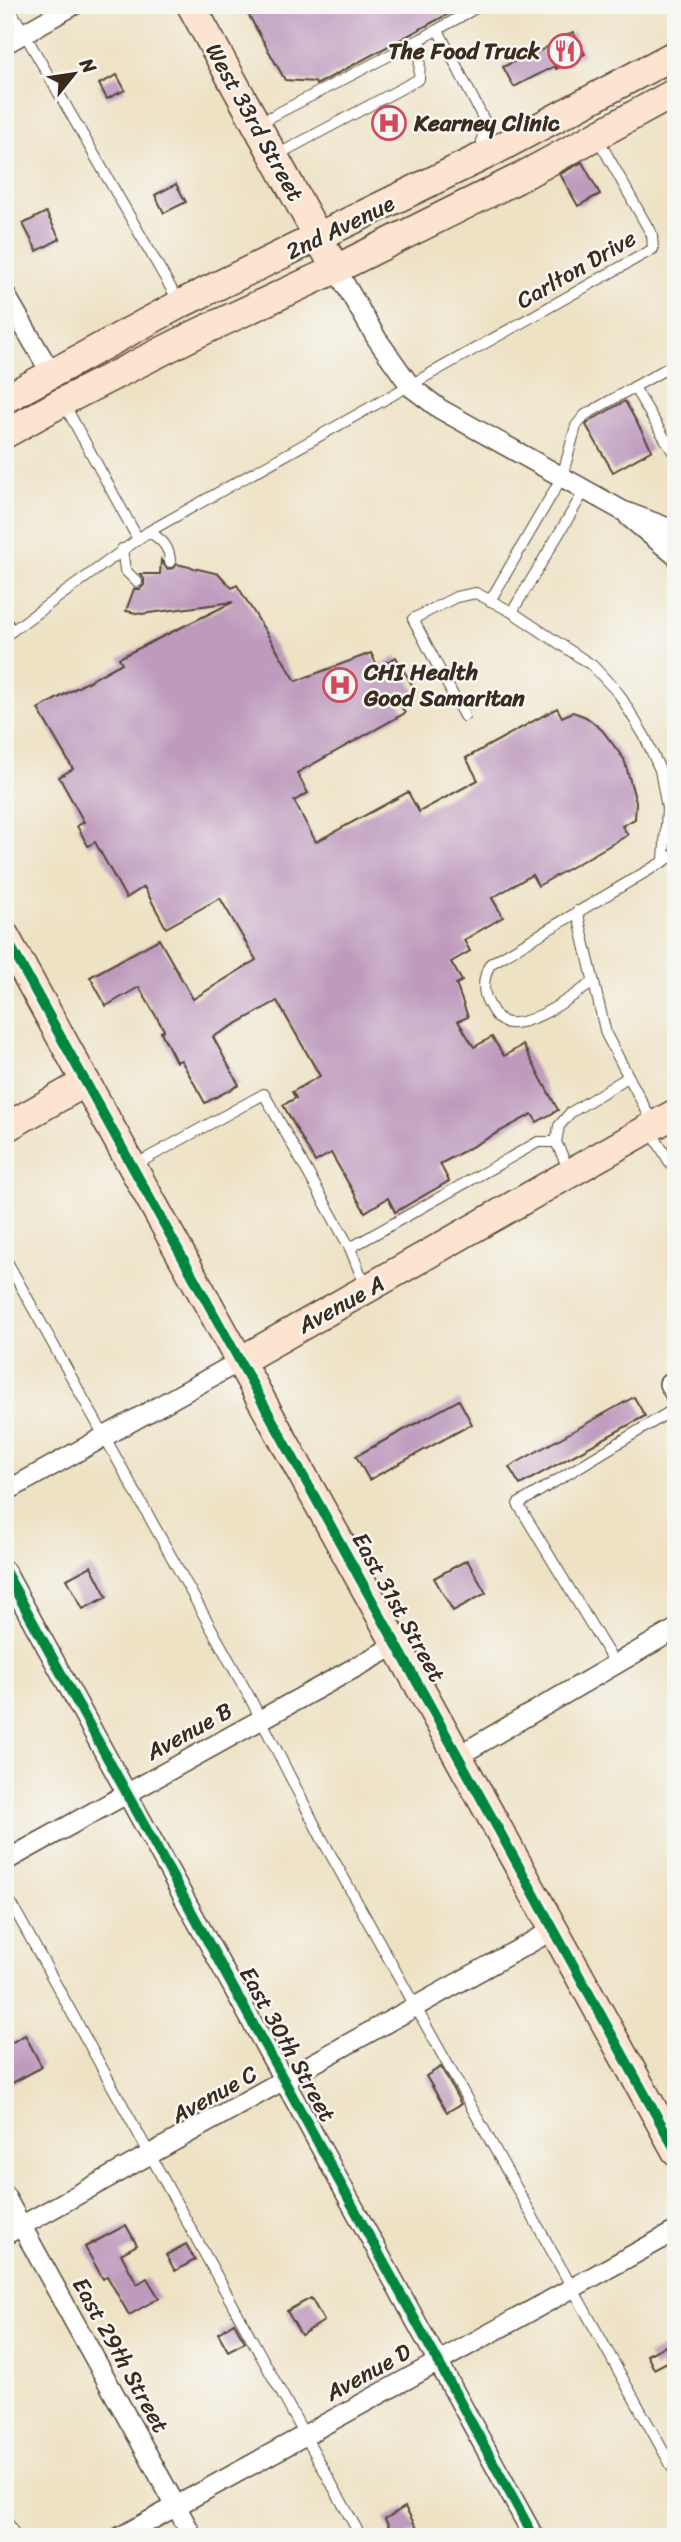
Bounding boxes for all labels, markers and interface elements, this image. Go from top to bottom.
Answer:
place label: The Food Truck [388,31,541,72]
restaurant icon: The Food Truck [546,32,584,70]
street label: West 33rd Street [194,35,315,209]
north arrow [38,38,108,108]
text: N [70,51,106,80]
place label: Kearney Clinic [413,103,560,144]
hospital icon: Kearney Clinic [370,104,408,142]
street label: 2nd Avenue [279,183,402,272]
street label: Carlton Drive [508,218,644,321]
place label: CHI Health Good Samaritan [363,652,525,719]
hospital icon: CHI Health Good Samaritan [321,666,359,704]
street label: Avenue A [289,1264,392,1346]
street label: East 31st Street [340,1524,457,1690]
street label: Avenue B [137,1691,240,1773]
street label: East 30th Street [228,1959,347,2130]
street label: Avenue C [162,2053,266,2136]
street label: East 29th Street [61,2270,180,2441]
street label: Avenue D [317,2332,419,2413]

